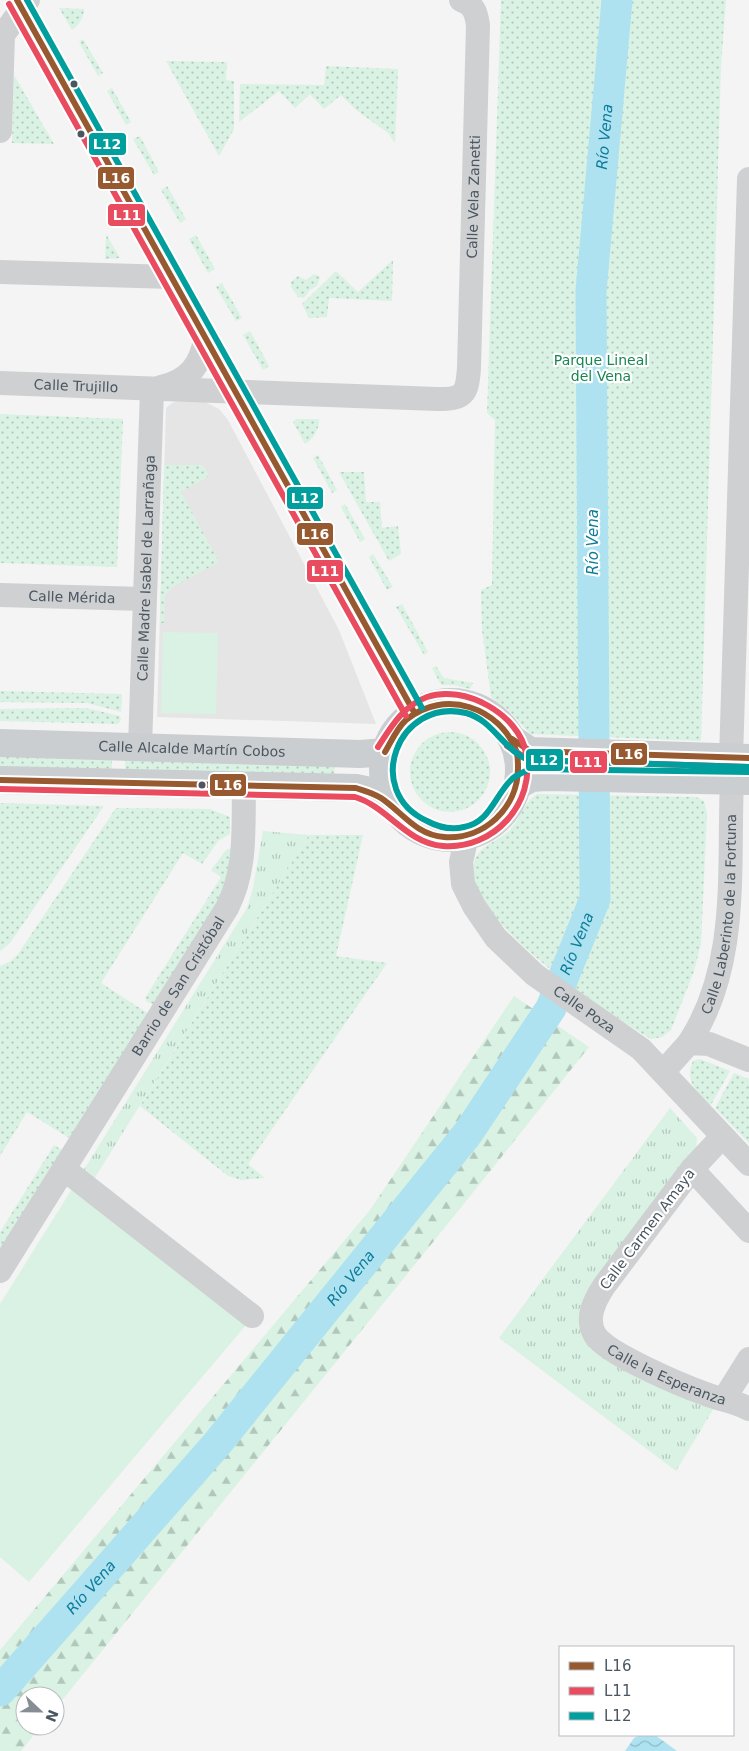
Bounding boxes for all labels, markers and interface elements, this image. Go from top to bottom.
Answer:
unlabelled marker [69,79,79,89]
water label: Río Vena [593,103,617,170]
unlabelled marker [76,129,86,139]
line badge: L12 [88,132,127,156]
street label: Calle Vela Zanetti [464,135,483,259]
text: L12 [93,136,121,152]
line badge: L16 [97,166,135,190]
text: L16 [102,170,130,186]
line badge: L11 [107,203,146,227]
text: L11 [113,207,141,223]
park label: Parque Lineal del Vena [554,352,648,384]
street label: Calle Trujillo [33,376,118,395]
street label: Calle Madre Isabel de Larrañaga [134,455,158,682]
line badge: L12 [286,486,324,510]
text: L12 [291,490,319,506]
water label: Río Vena [584,509,602,575]
line badge: L16 [296,522,334,546]
text: L16 [301,526,329,542]
line badge: L11 [306,559,344,583]
text: L11 [311,563,339,579]
street label: Calle Mérida [28,588,116,606]
street label: Calle Alcalde Martín Cobos [98,738,286,760]
line badge: L16 [610,742,648,766]
text: L16 [615,746,643,762]
line badge: L12 [525,748,564,772]
line badge: L11 [569,750,608,774]
text: L12 [530,752,558,768]
text: L11 [574,754,602,770]
line badge: L16 [209,773,247,797]
text: L16 [214,777,242,793]
unlabelled marker [197,780,207,790]
street label: Calle Laberinto de la Fortuna [698,814,739,1017]
water label: Río Vena [556,910,598,977]
street label: Barrio de San Cristóbal [129,913,228,1059]
street label: Calle Poza [550,982,618,1036]
street label: Calle Carmen Amaya [596,1165,698,1293]
water label: Río Vena [323,1247,379,1309]
street label: Calle la Esperanza [604,1341,728,1408]
water label: Río Vena [63,1557,120,1618]
legend [559,1646,734,1736]
text: L16 [604,1657,631,1675]
text: L11 [604,1682,631,1700]
north arrow [15,1686,65,1736]
text: N [42,1707,62,1724]
text: L12 [604,1707,631,1725]

